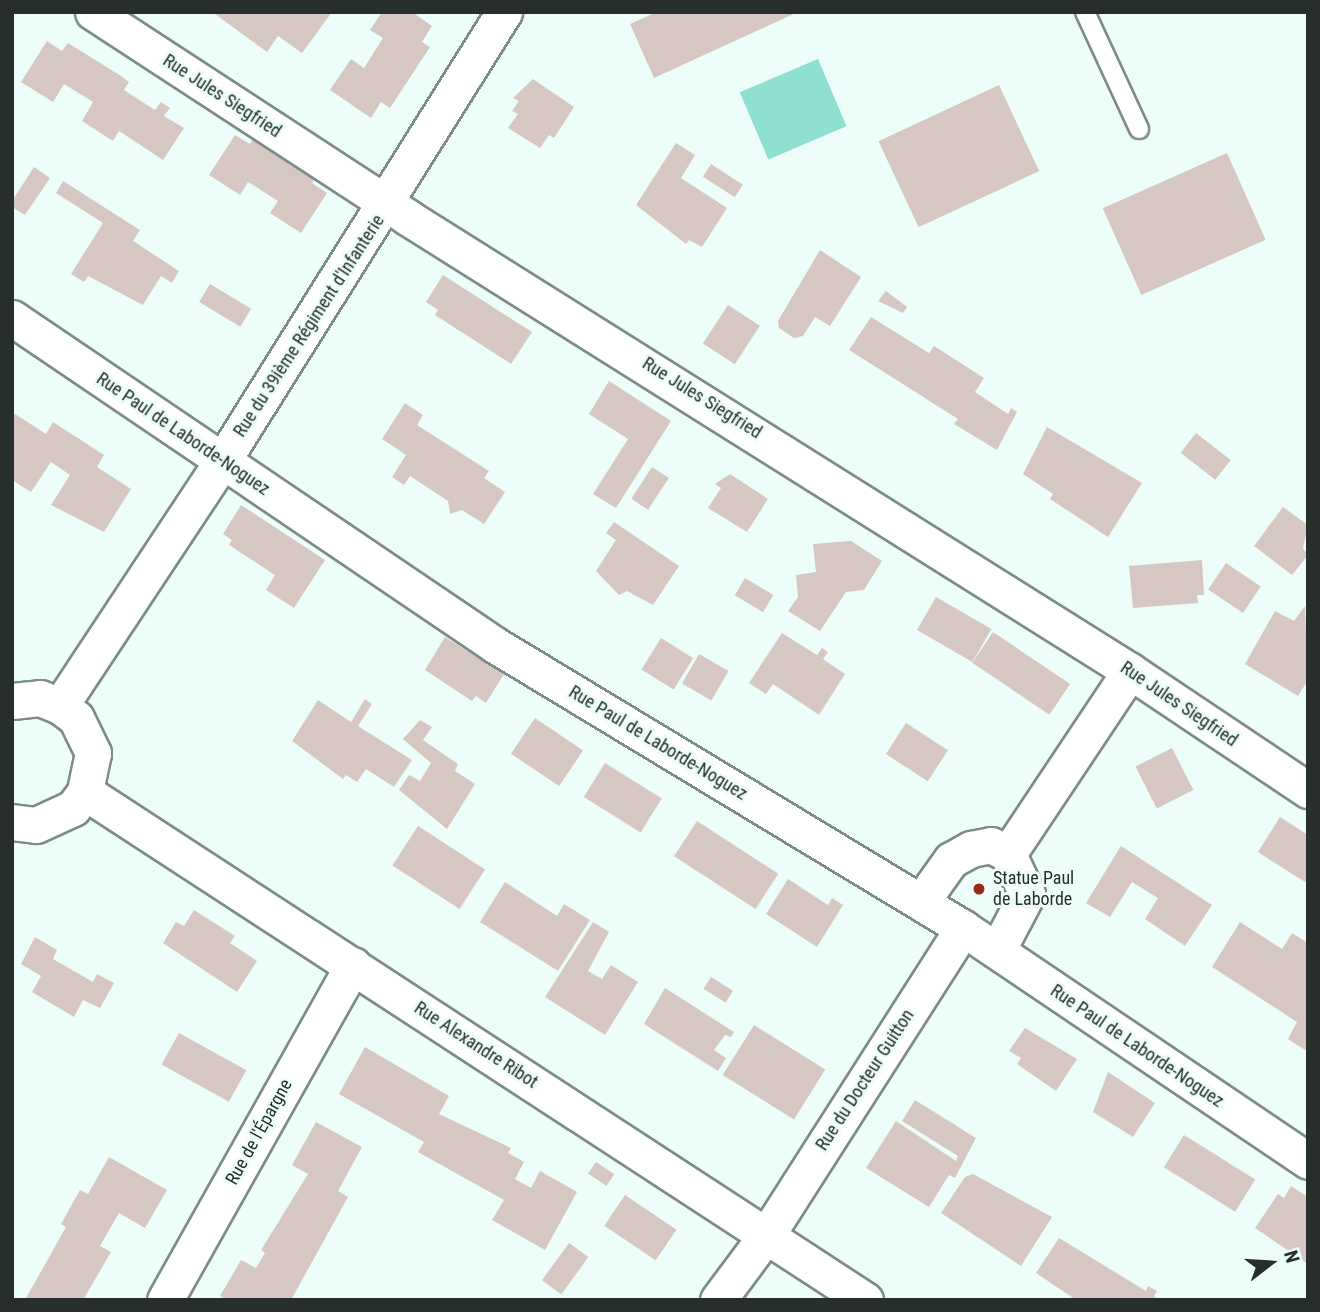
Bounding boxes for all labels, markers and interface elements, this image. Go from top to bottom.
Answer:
street label: Rue Jules Siegfried [159,50,285,142]
street label: Rue du 39ième Régiment d'Infanterie [229,211,389,441]
street label: Rue Jules Siegfried [638,353,766,443]
street label: Rue Paul de Laborde-Noguez [92,368,274,500]
street label: Rue Jules Siegfried [1116,657,1242,751]
street label: Rue Paul de Laborde-Noguez [565,681,751,805]
place label: Statue Paul de Laborde [993,868,1074,910]
marker: Statue Paul de Laborde [971,881,987,897]
street label: Rue Paul de Laborde-Noguez [1046,980,1228,1112]
street label: Rue Alexandre Ribot [410,997,542,1093]
street label: Rue du Docteur Guitton [811,1005,919,1155]
street label: Rue de l'Épargne [221,1075,297,1189]
north arrow [1236,1228,1306,1298]
text: N [1279,1248,1304,1266]

